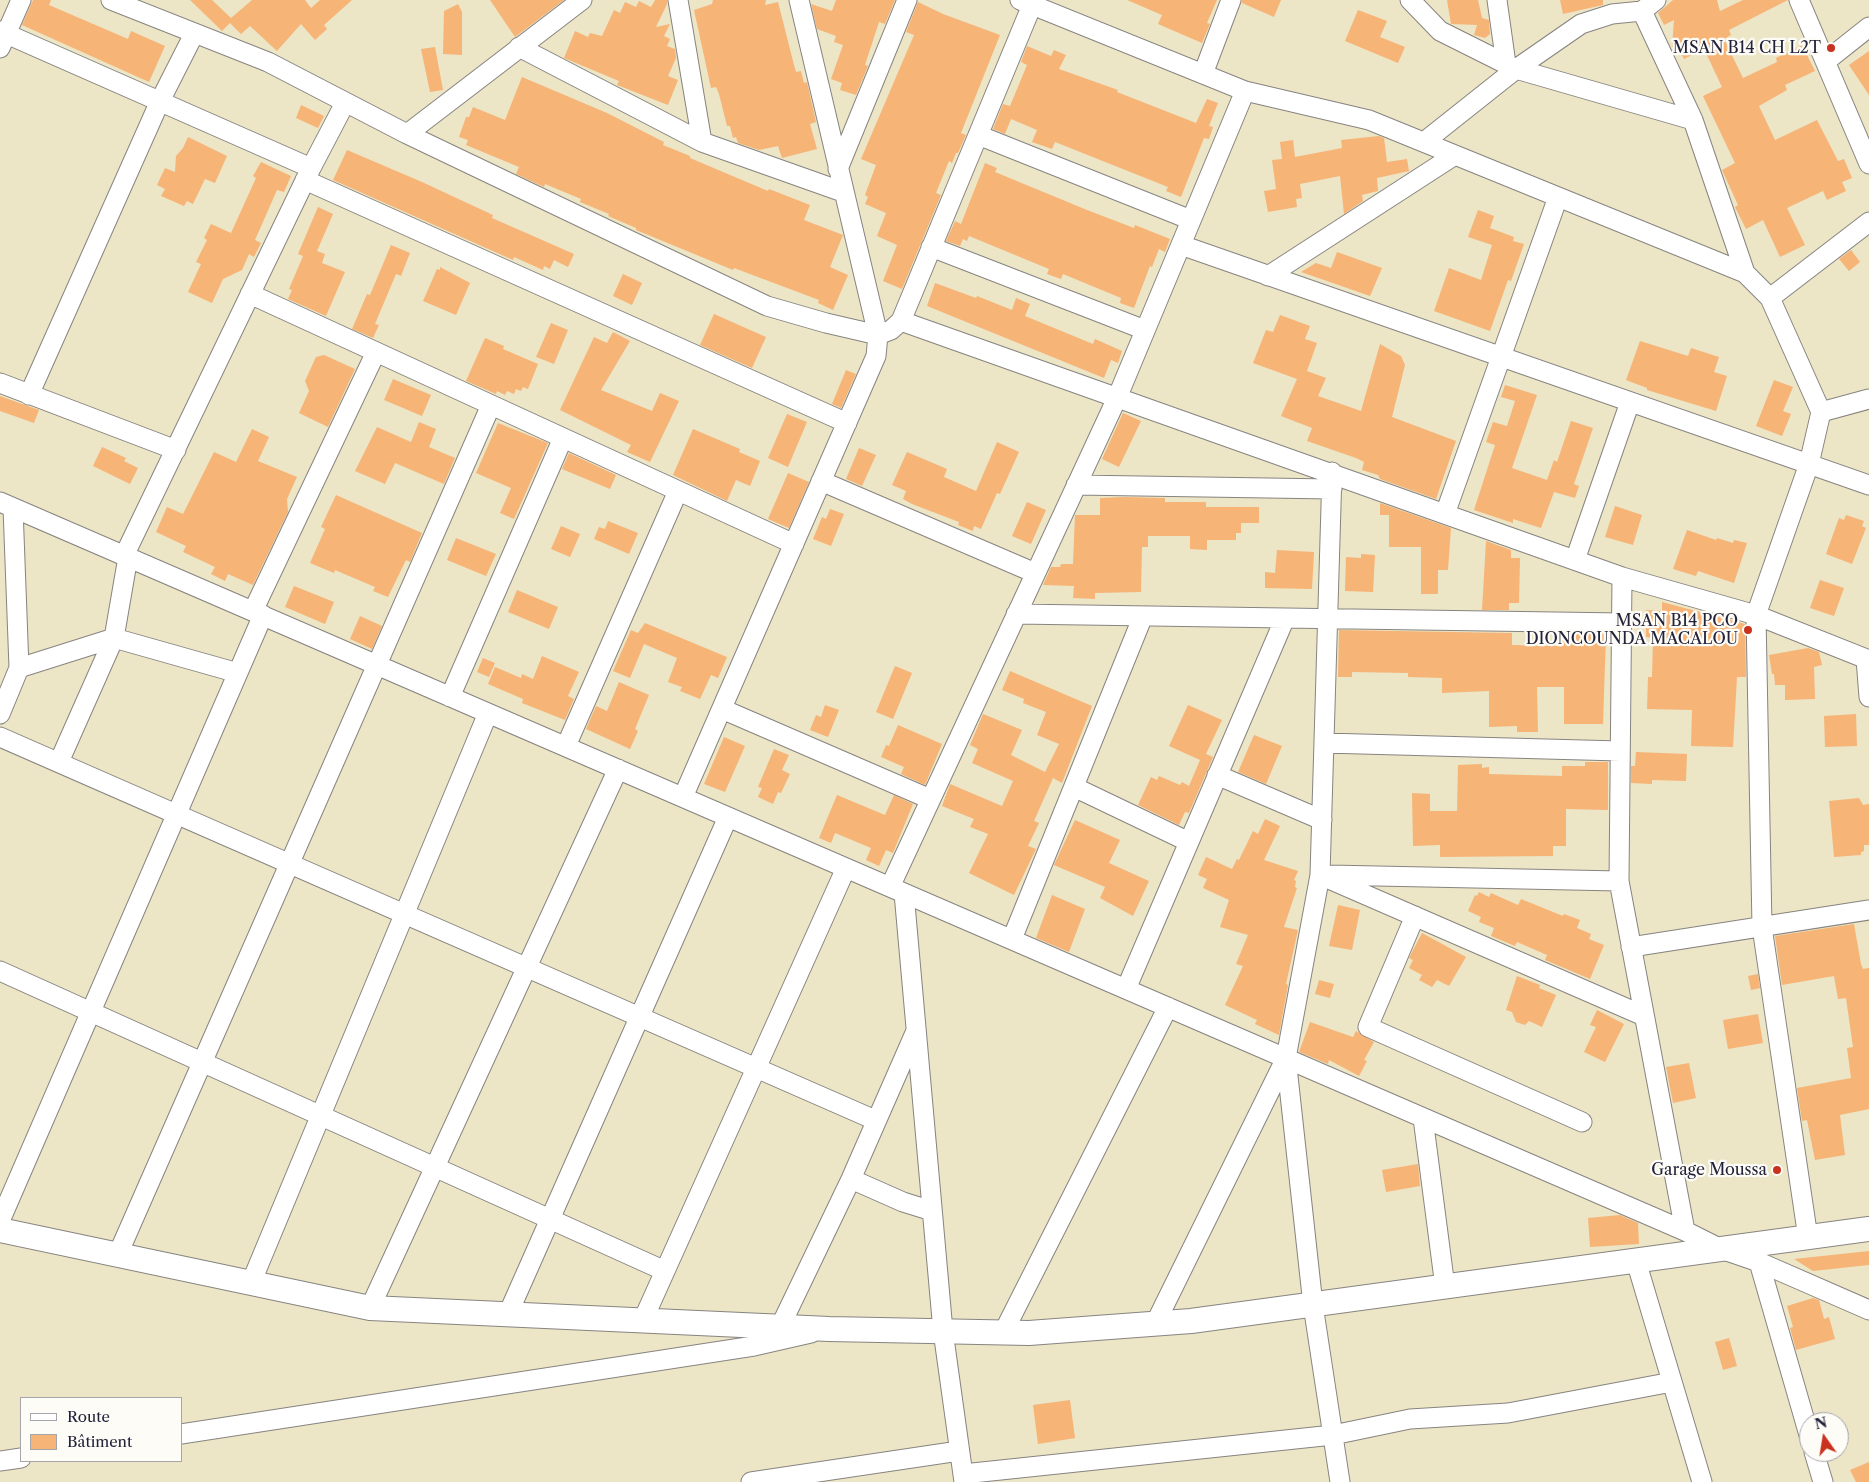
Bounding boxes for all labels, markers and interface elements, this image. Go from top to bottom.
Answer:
place label: MSAN B14 CH L2T [1673,38,1821,58]
marker: MSAN B14 CH L2T [1825,42,1837,54]
place label: MSAN B14 PCO DIONCOUNDA MACALOU [1526,611,1738,649]
marker: MSAN B14 PCO DIONCOUNDA MACALOU [1742,624,1754,636]
place label: Garage Moussa [1651,1160,1767,1180]
marker: Garage Moussa [1771,1164,1783,1176]
legend [20,1397,182,1462]
text: Route [67,1407,110,1426]
north arrow [1799,1412,1849,1462]
text: N [1813,1413,1829,1433]
text: Bâtiment [67,1432,132,1451]

